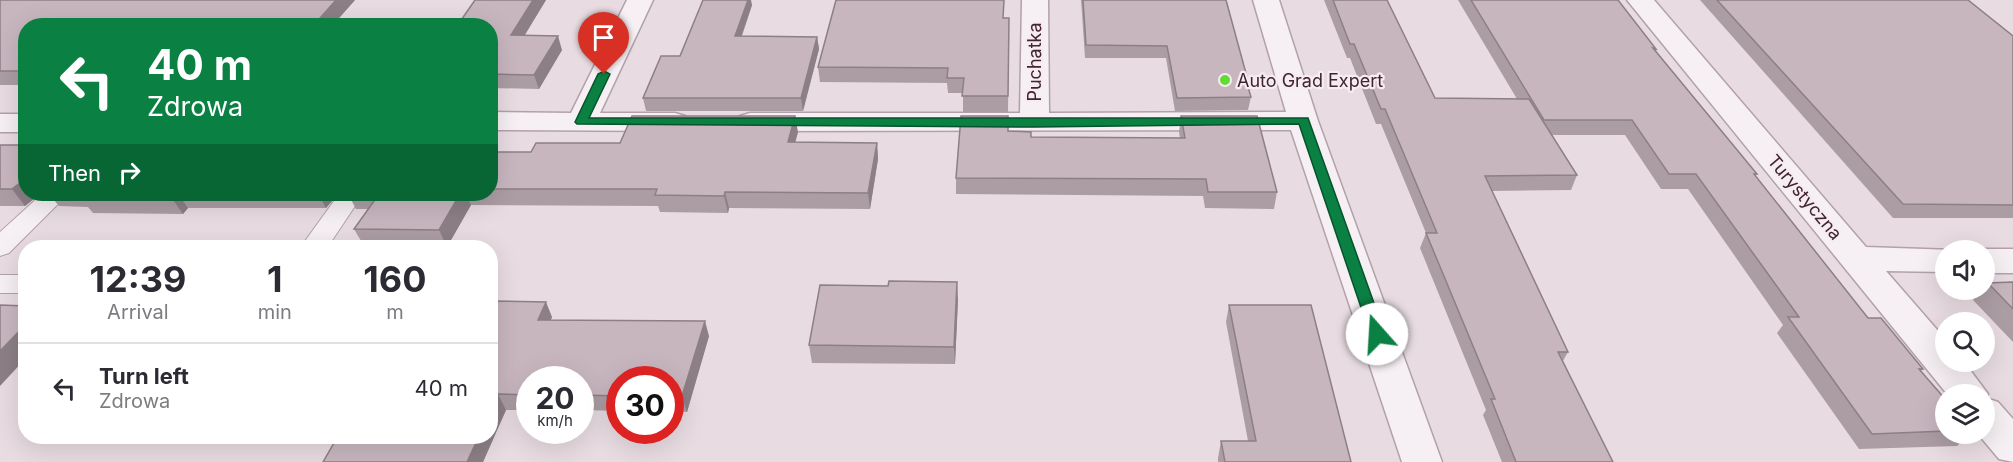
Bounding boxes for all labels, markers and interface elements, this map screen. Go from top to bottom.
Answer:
pin [578,12,629,74]
icon: arrive [587,21,620,54]
street label: Puchatka [1024,22,1045,102]
text: 40 m [147,39,252,90]
icon: left [48,42,126,120]
place label: Auto Grad Expert [1237,70,1383,91]
marker: Auto Grad Expert [1218,73,1232,87]
text: Zdrowa [147,90,243,123]
street label: Turystyczna [1763,150,1847,244]
icon: right [113,156,146,189]
text: Then [48,160,101,186]
map controls [1935,240,1995,444]
button: sound [1935,240,1995,300]
text: 12:39 [89,257,186,301]
text: 1 [267,257,283,301]
text: 160 [363,257,427,301]
text: Arrival [107,300,169,324]
text: min [258,300,292,324]
text: m [386,300,404,324]
position arrow [1345,302,1409,366]
button: search [1935,312,1995,372]
text: Turn left [99,363,189,389]
speed limit sign: 30 [606,366,684,444]
icon: left [48,372,81,405]
text: 40 m [414,375,468,401]
text: 20 [535,380,575,416]
button: layers [1935,384,1995,444]
text: Zdrowa [99,389,170,413]
text: km/h [537,411,573,430]

